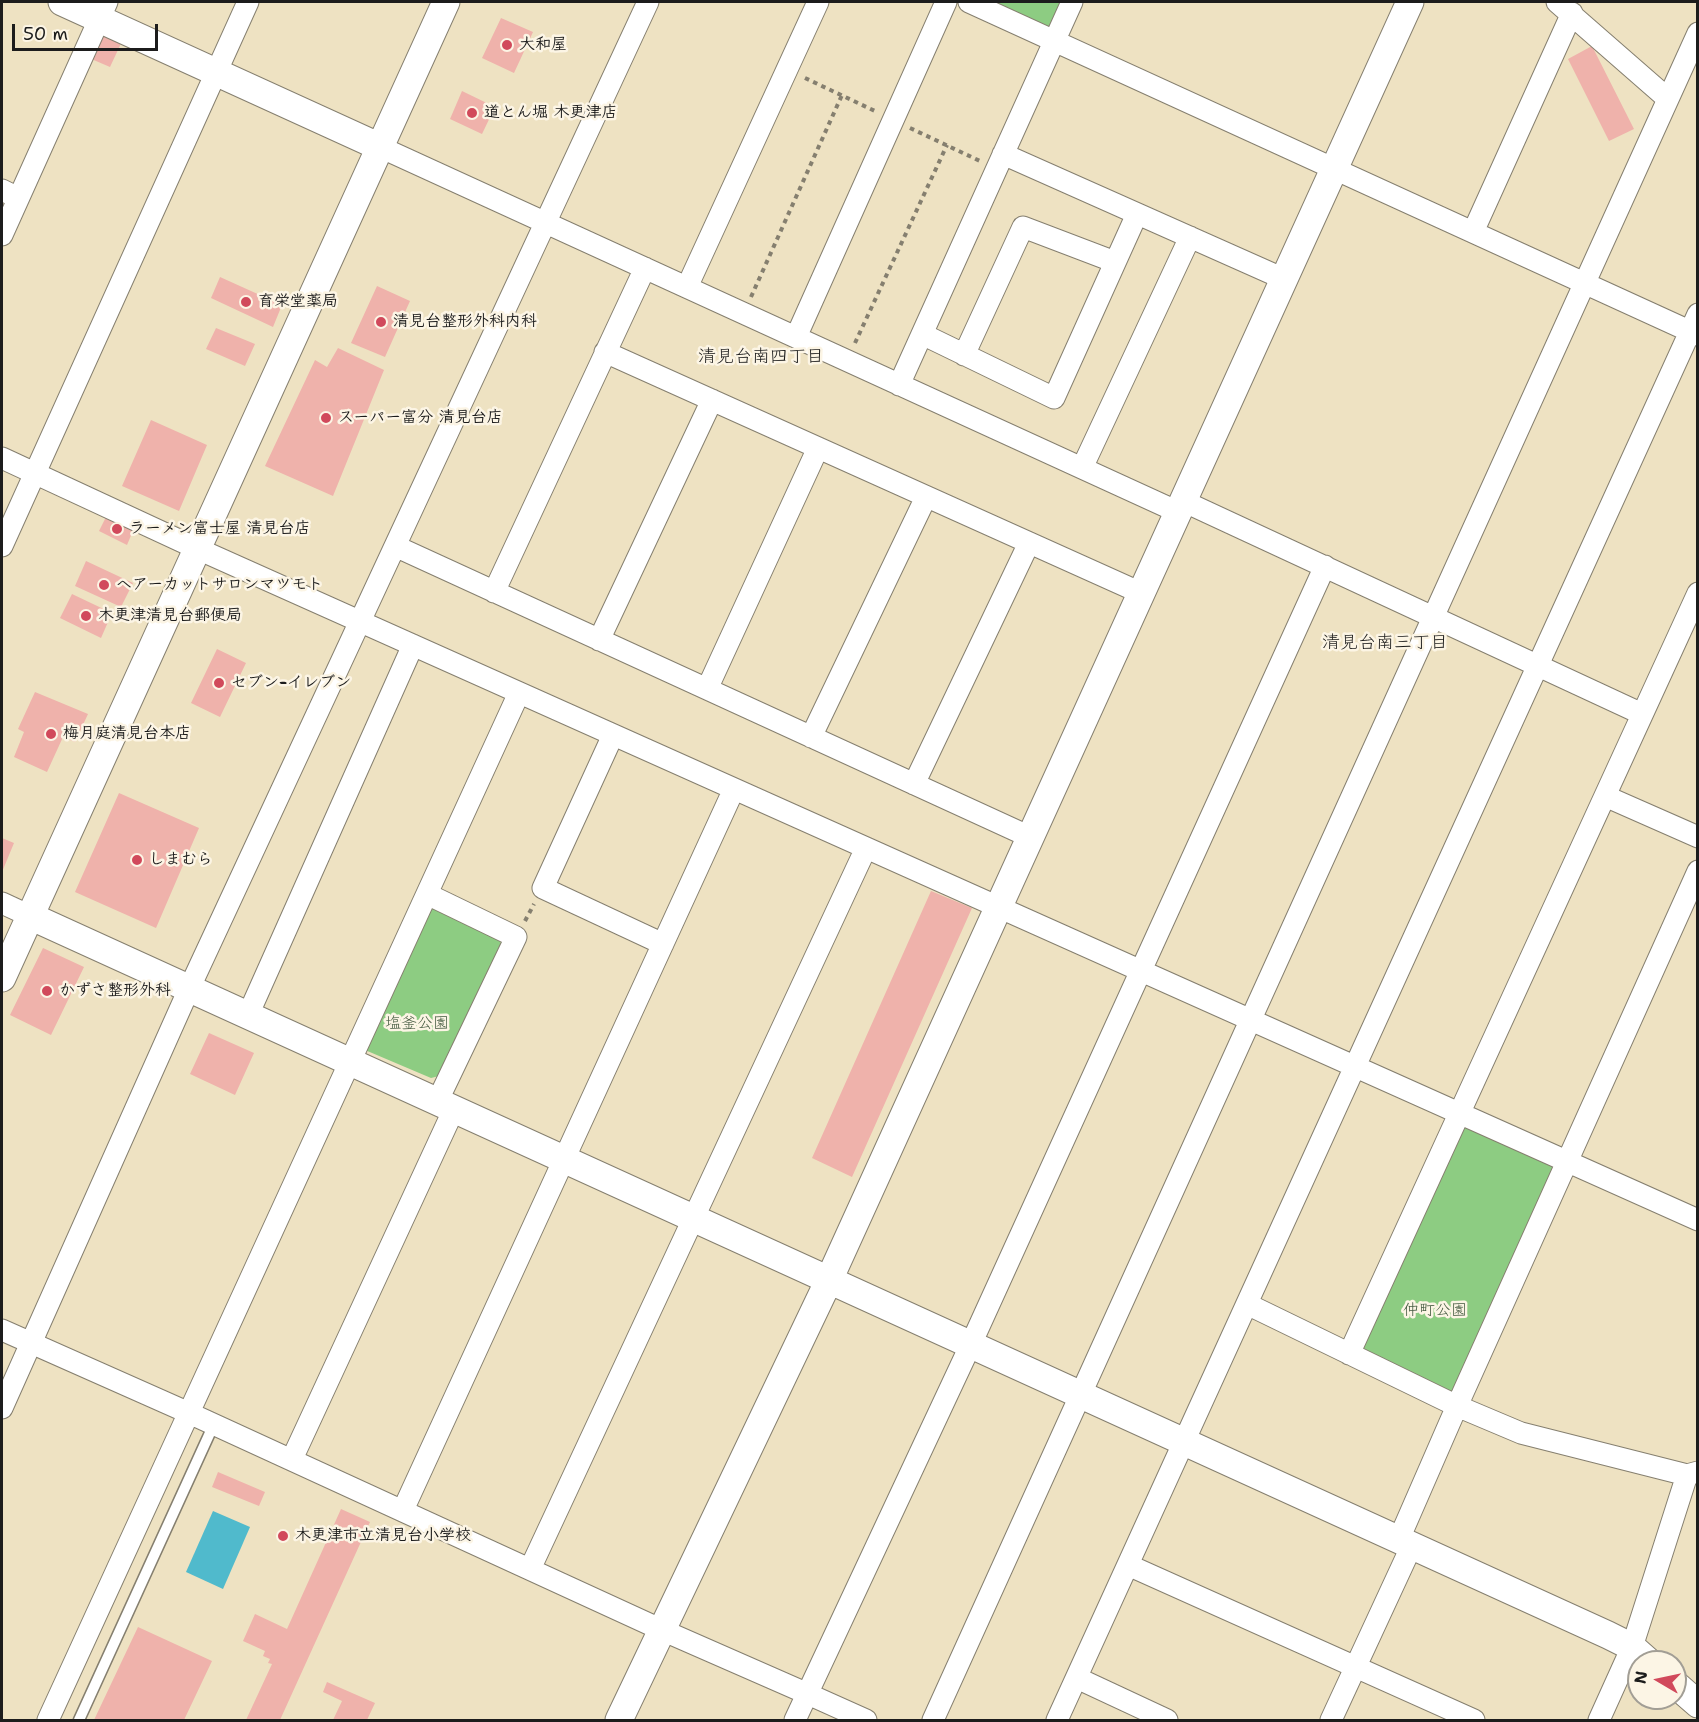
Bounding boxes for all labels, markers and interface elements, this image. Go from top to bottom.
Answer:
scale bar [15,12,160,50]
text: 50 m [23,22,68,46]
place label: 大和屋 [519,35,567,55]
marker: 大和屋 [500,38,514,52]
place label: 道とん堀 木更津店 [484,103,618,123]
marker: 道とん堀 木更津店 [465,106,479,120]
place label: 育栄堂薬局 [258,292,338,312]
marker: 育栄堂薬局 [239,295,253,309]
place label: 清見台整形外科内科 [393,312,537,332]
marker: 清見台整形外科内科 [374,315,388,329]
district label: 清見台南四丁目 [698,346,824,368]
place label: スーパー富分 清見台店 [338,408,503,428]
marker: スーパー富分 清見台店 [319,411,333,425]
place label: ラーメン富士屋 清見台店 [129,519,311,539]
marker: ラーメン富士屋 清見台店 [110,522,124,536]
place label: ヘアーカットサロンマツモト [116,575,323,595]
marker: ヘアーカットサロンマツモト [97,578,111,592]
place label: 木更津清見台郵便局 [98,606,242,626]
marker: 木更津清見台郵便局 [79,609,93,623]
district label: 清見台南三丁目 [1322,632,1448,654]
place label: セブン-イレブン [231,673,351,693]
marker: セブン-イレブン [212,676,226,690]
place label: 梅月庭清見台本店 [63,724,191,744]
marker: 梅月庭清見台本店 [44,727,58,741]
place label: しまむら [149,850,213,870]
marker: しまむら [130,853,144,867]
place label: かずさ整形外科 [59,981,171,1001]
marker: かずさ整形外科 [40,984,54,998]
park label: 塩釜公園 [385,1014,449,1034]
park label: 仲町公園 [1403,1301,1467,1321]
place label: 木更津市立清見台小学校 [295,1526,471,1546]
marker: 木更津市立清見台小学校 [276,1529,290,1543]
north arrow [1627,1650,1687,1710]
text: N [1629,1670,1652,1685]

